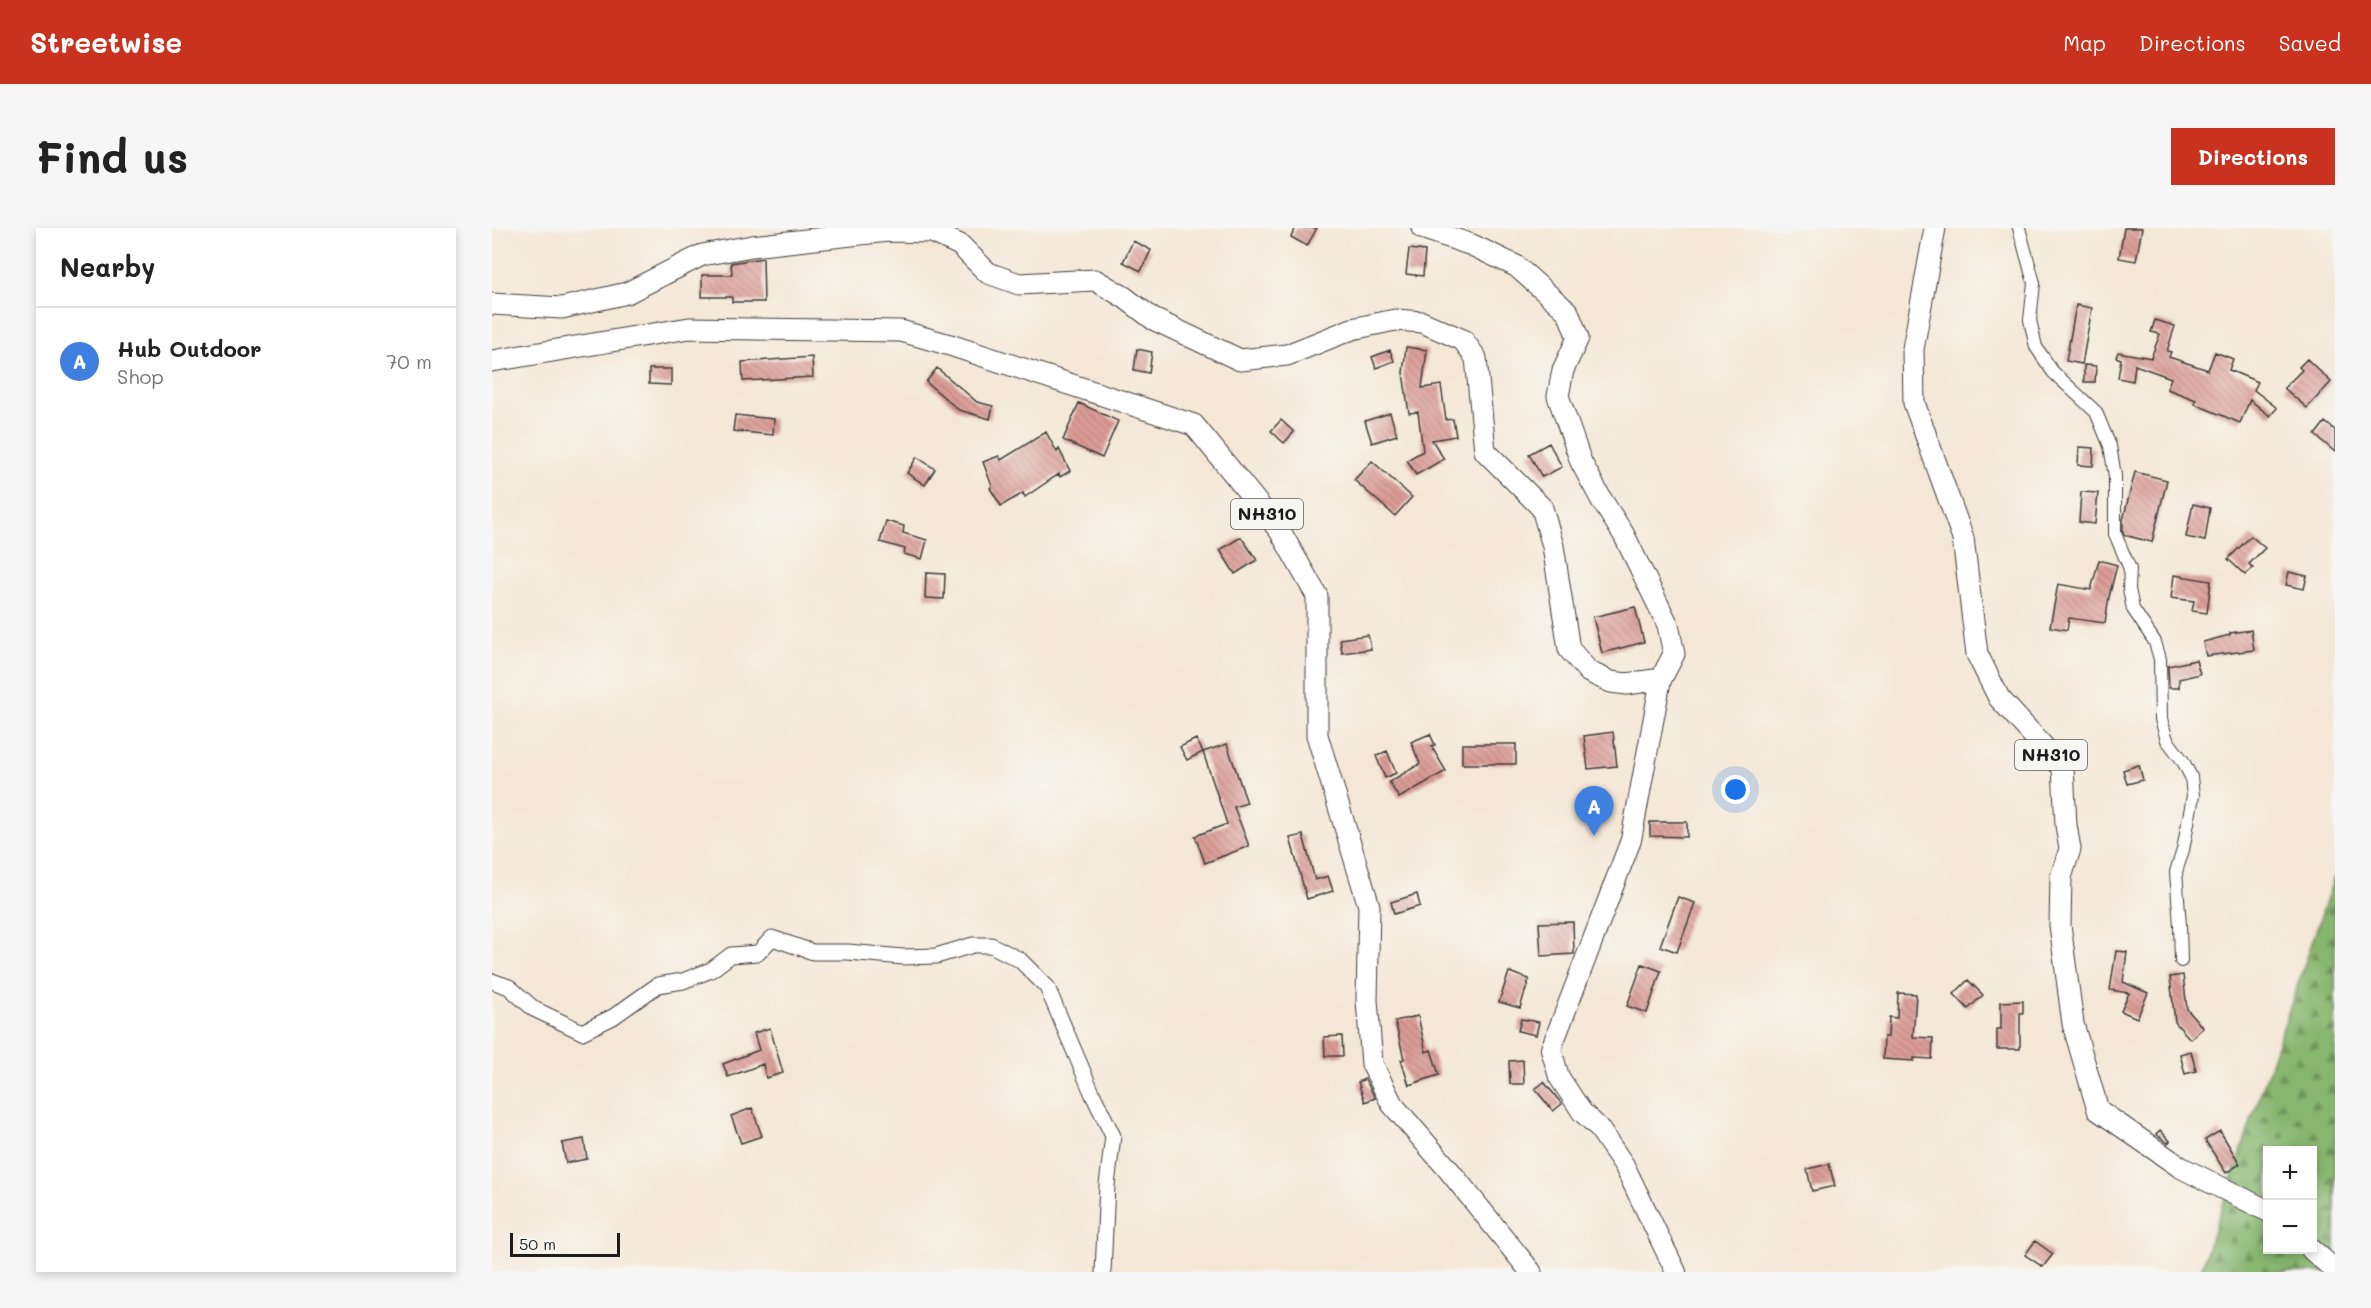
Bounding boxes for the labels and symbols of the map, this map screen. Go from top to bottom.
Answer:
road number: NH310 [1231,499,1303,529]
road number: NH310 [2015,740,2087,770]
your location [1721,775,1750,804]
pin: A [1574,786,1614,836]
scale bar [510,1230,620,1258]

